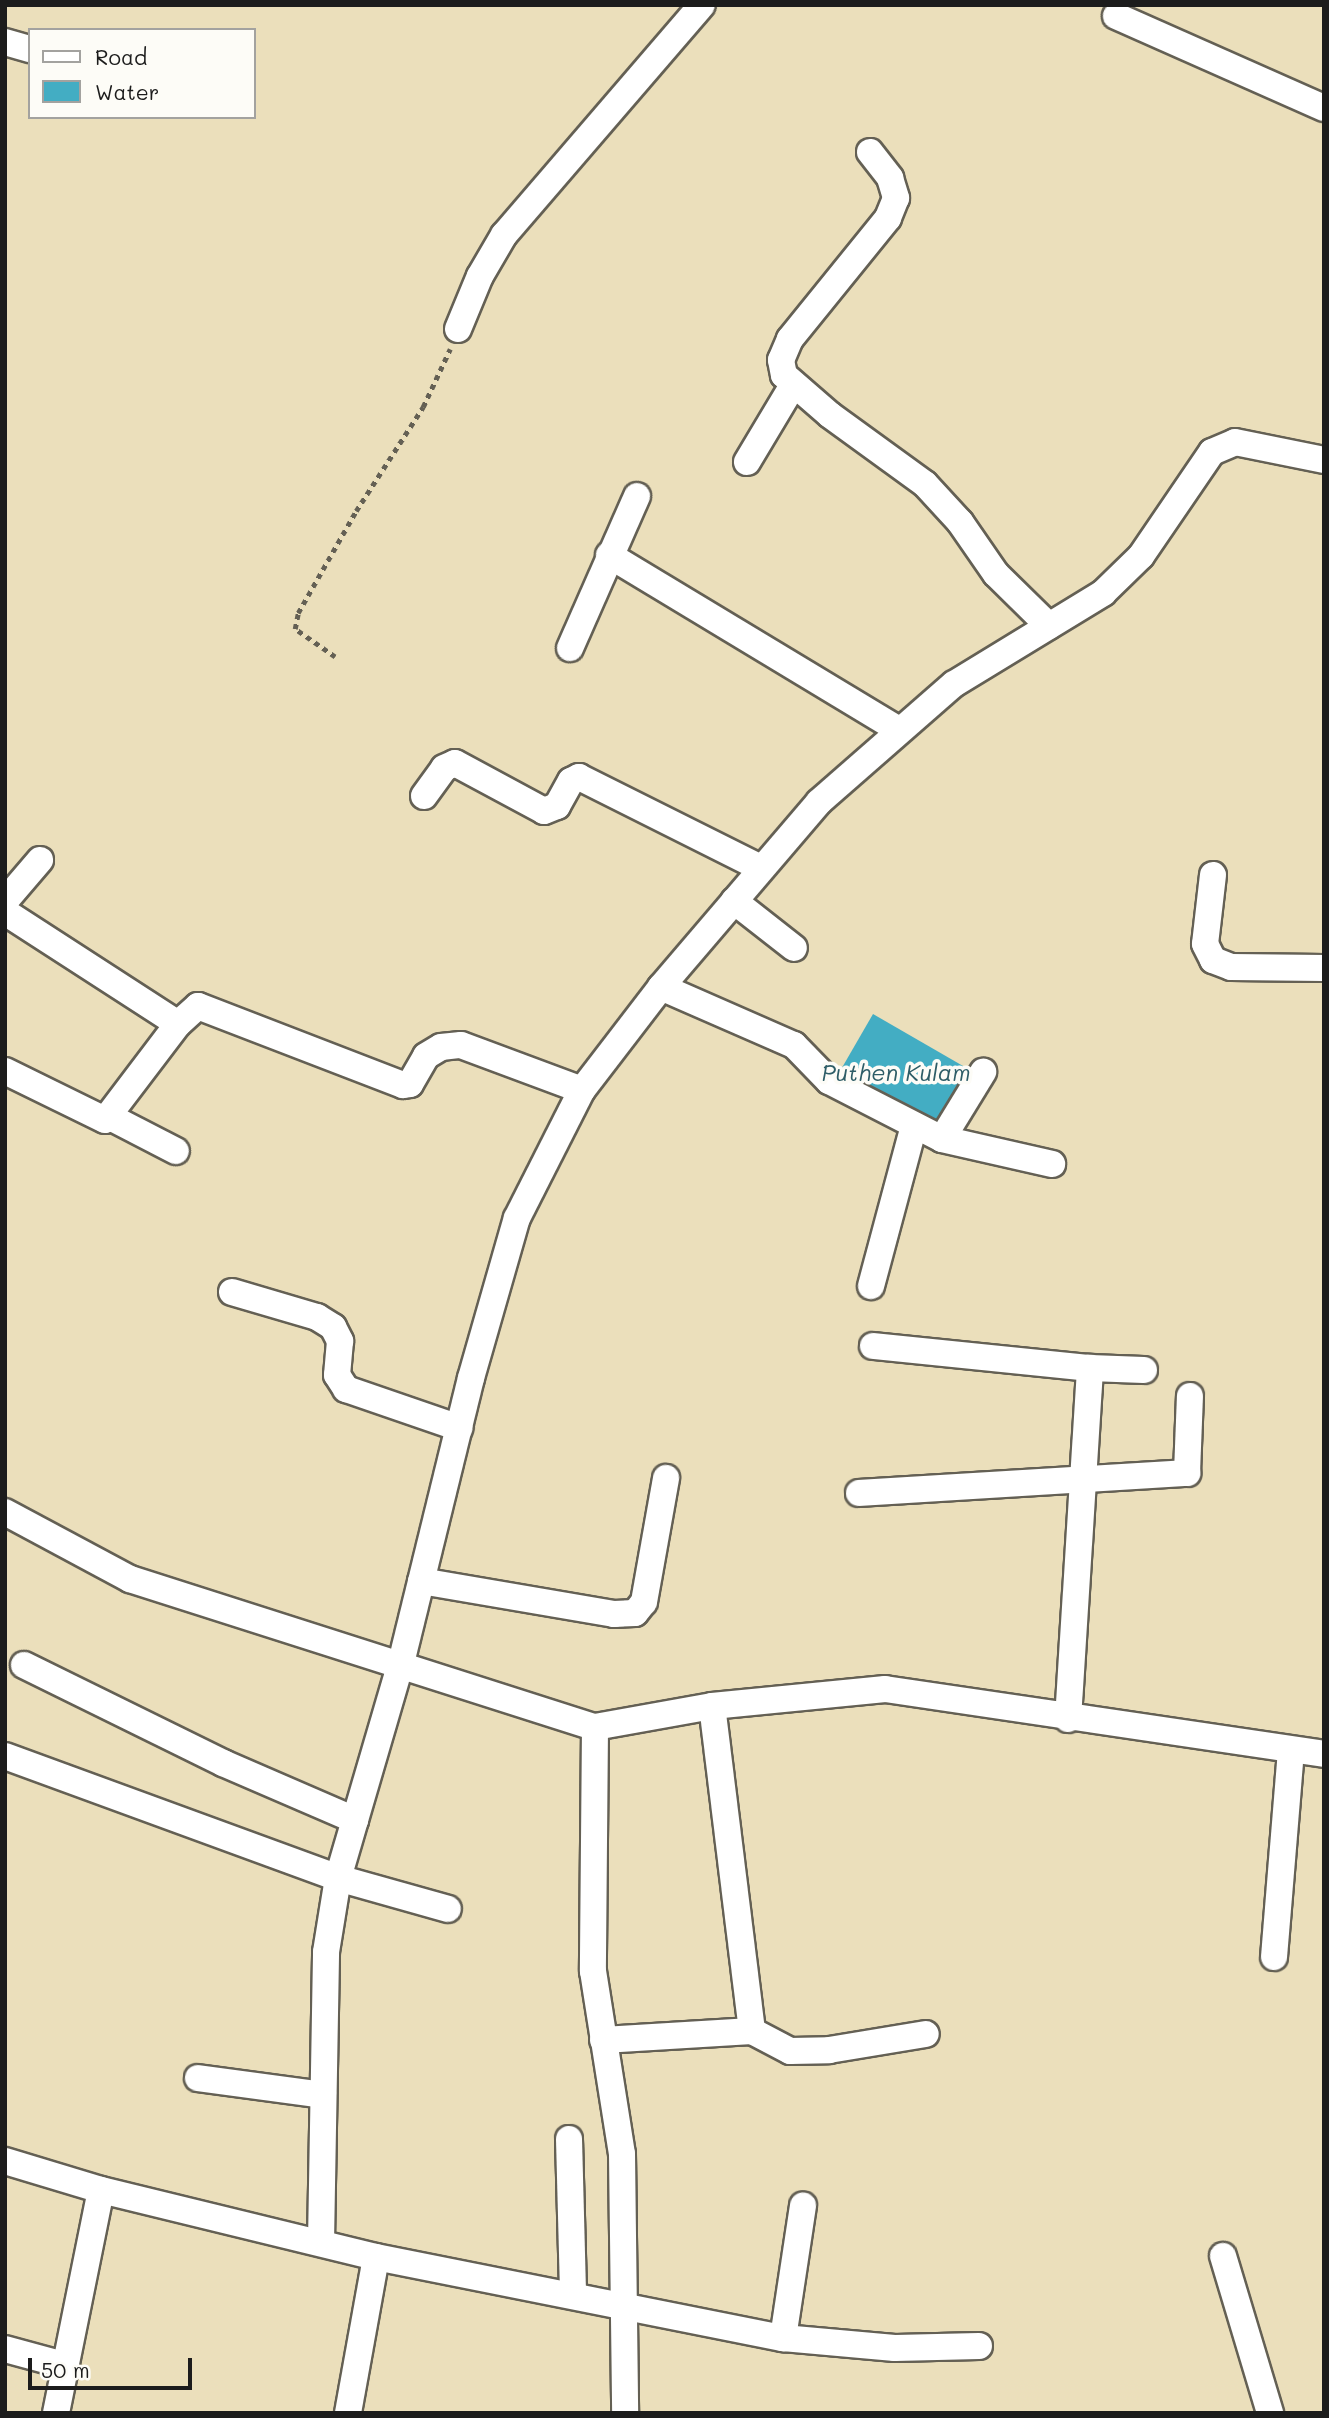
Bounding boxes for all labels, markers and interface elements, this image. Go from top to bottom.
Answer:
legend [28,28,256,119]
text: Road [95,43,147,70]
text: Water [95,78,159,105]
water label: Puthen Kulam [821,1058,971,1086]
scale bar [32,2344,196,2388]
text: 50 m [41,2356,90,2383]

